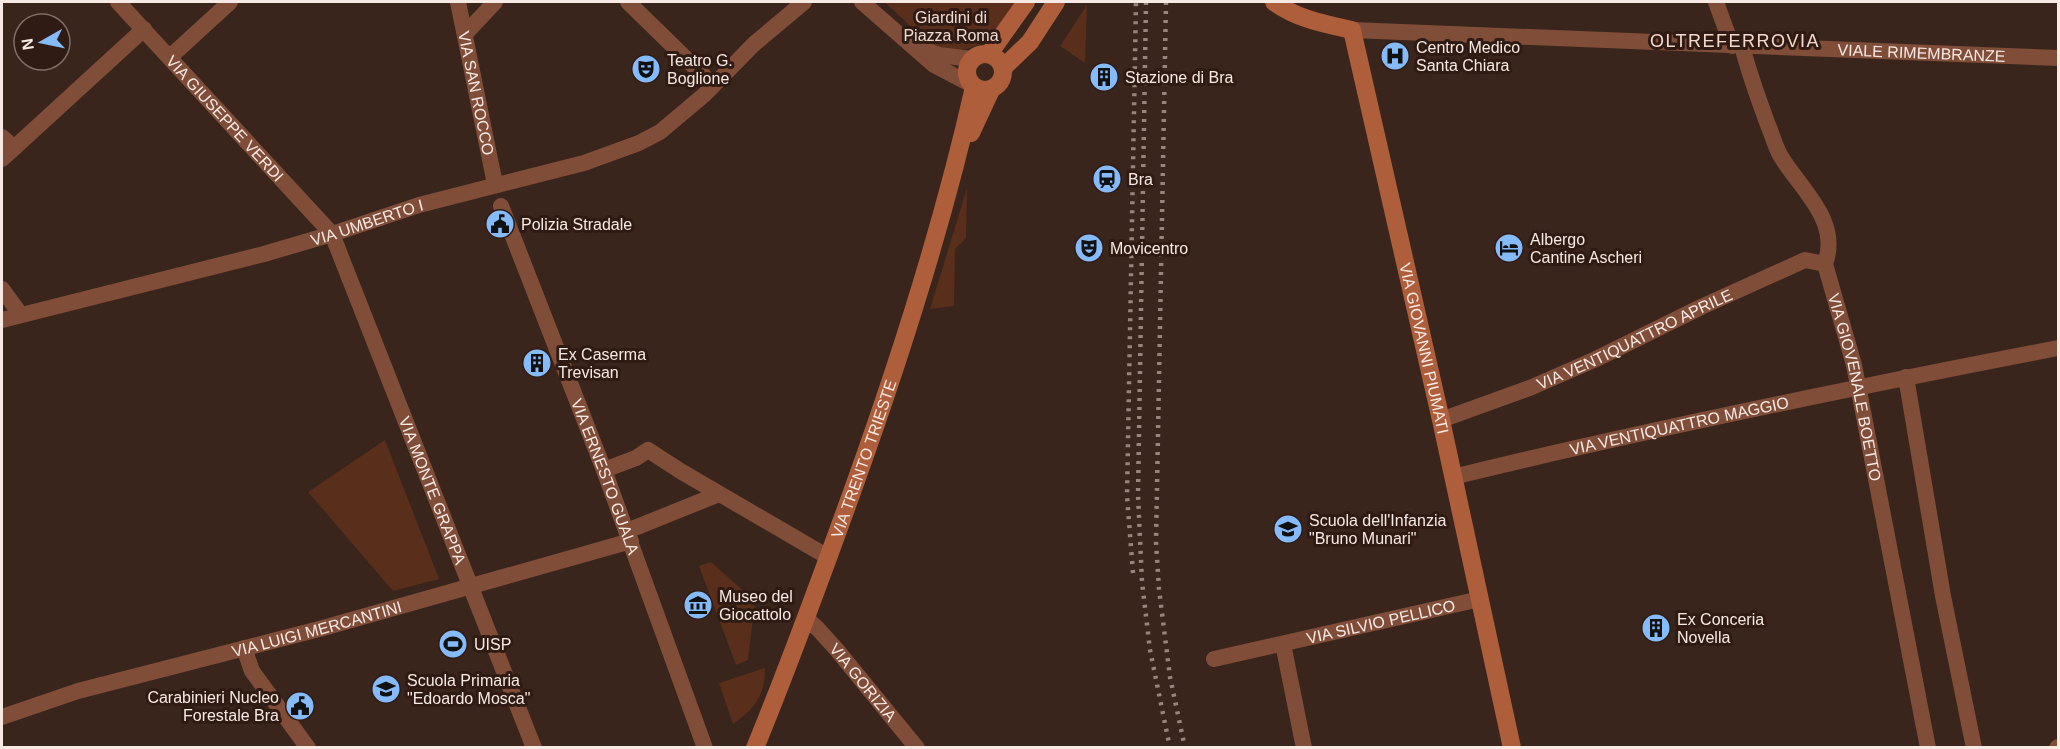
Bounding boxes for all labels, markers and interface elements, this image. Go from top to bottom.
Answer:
park label: Giardini di Piazza Roma [903,9,999,44]
north arrow [12,12,72,72]
street label: VIA SAN ROCCO [456,30,497,157]
district label: OLTREFERROVIA [1650,31,1820,51]
text: N [18,37,37,51]
place label: Centro Medico Santa Chiara [1416,39,1520,74]
hospital icon: Centro Medico Santa Chiara [1379,40,1411,72]
street label: VIALE RIMEMBRANZE [1837,41,2006,64]
street label: VIA GIUSEPPE VERDI [163,52,287,184]
place label: Teatro G. Boglione [667,52,733,87]
theatre icon: Teatro G. Boglione [630,53,662,85]
building icon: Stazione di Bra [1088,61,1120,93]
place label: Stazione di Bra [1125,69,1234,86]
station icon: Bra [1091,163,1123,195]
place label: Bra [1128,171,1153,188]
street label: VIA UMBERTO I [309,196,425,248]
public building icon: Polizia Stradale [484,208,516,240]
place label: Polizia Stradale [521,216,632,233]
place label: Albergo Cantine Ascheri [1530,231,1642,266]
theatre icon: Movicentro [1073,232,1105,264]
hotel icon: Albergo Cantine Ascheri [1493,232,1525,264]
place label: Movicentro [1110,240,1188,257]
street label: VIA GIOVANNI PIUMATI [1397,261,1452,435]
street label: VIA VENTIQUATTRO APRILE [1534,286,1735,392]
street label: VIA GIOVENALE BOETTO [1825,292,1885,482]
place label: Ex Caserma Trevisan [558,346,646,381]
building icon: Ex Caserma Trevisan [521,347,553,379]
street label: VIA TRENTO TRIESTE [828,377,899,540]
street label: VIA VENTIQUATTRO MAGGIO [1568,393,1790,458]
street label: VIA ERNESTO GUALA [568,396,643,557]
street label: VIA MONTE GRAPPA [396,414,469,567]
place label: Scuola dell'Infanzia "Bruno Munari" [1309,512,1446,547]
school or university icon: Scuola dell'Infanzia "Bruno Munari" [1272,513,1304,545]
place label: Museo del Giocattolo [719,588,793,623]
museum icon: Museo del Giocattolo [682,589,714,621]
street label: VIA SILVIO PELLICO [1305,596,1457,646]
street label: VIA LUIGI MERCANTINI [230,598,404,660]
place label: Ex Conceria Novella [1677,611,1764,646]
building icon: Ex Conceria Novella [1640,612,1672,644]
sports icon: UISP [437,628,469,660]
place label: UISP [474,636,511,653]
street label: VIA GORIZIA [827,640,900,725]
place label: Scuola Primaria "Edoardo Mosca" [407,672,530,707]
school or university icon: Scuola Primaria "Edoardo Mosca" [370,673,402,705]
place label: Carabinieri Nucleo Forestale Bra [147,689,279,724]
public building icon: Carabinieri Nucleo Forestale Bra [284,690,316,722]

